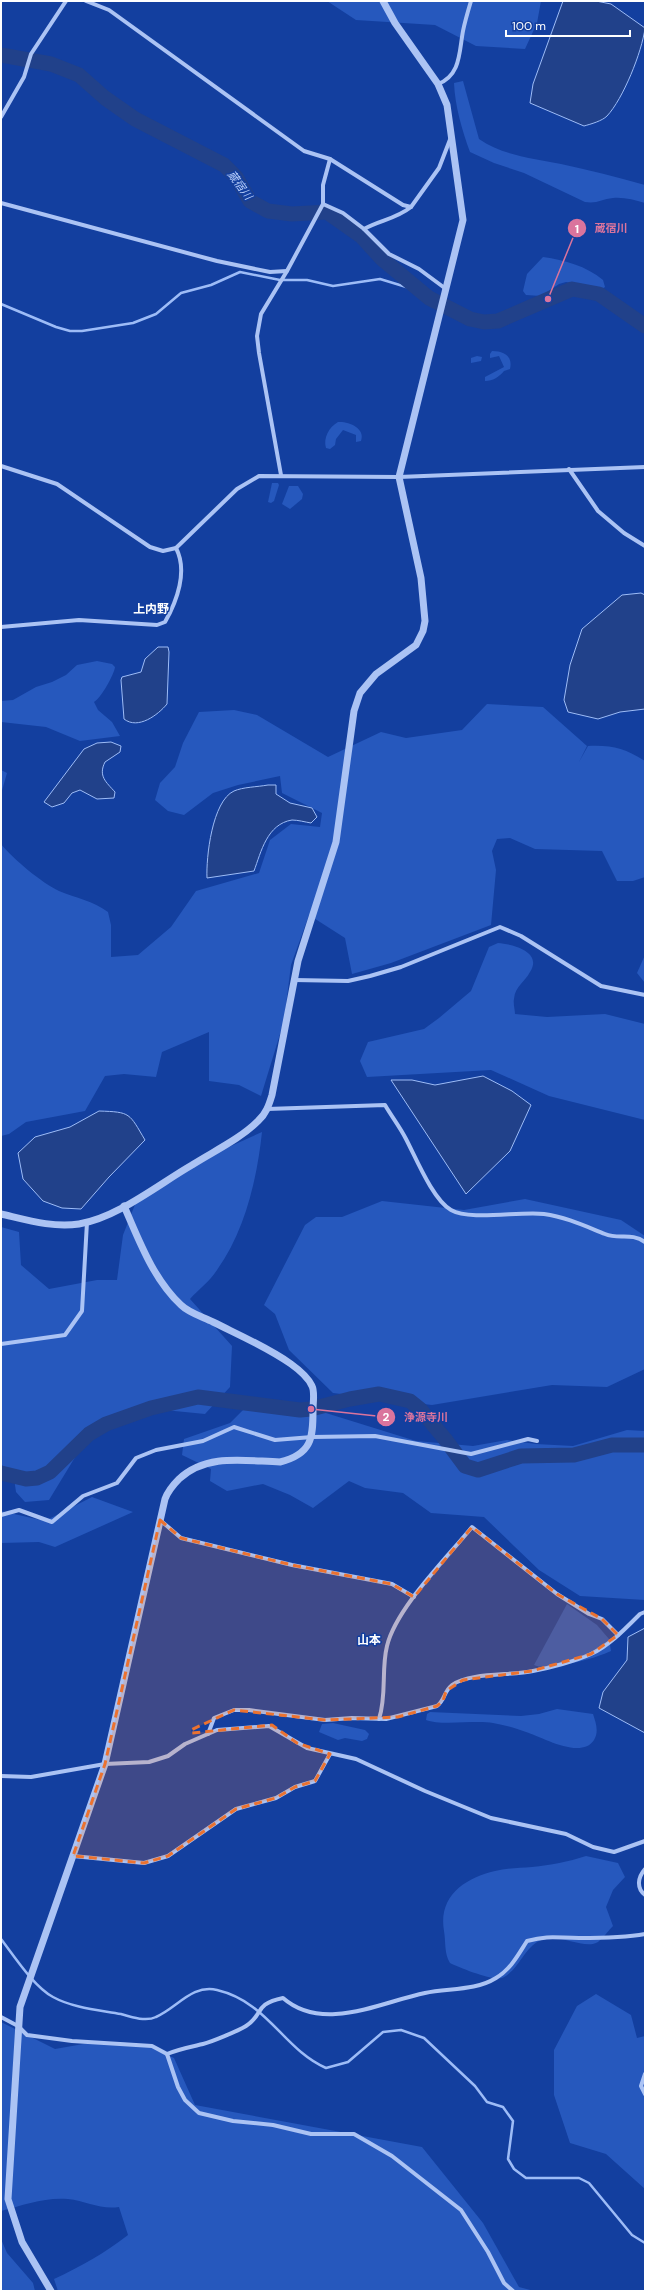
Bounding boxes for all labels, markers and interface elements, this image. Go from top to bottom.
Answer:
scale bar [506,12,630,38]
text: 100 m [512,18,546,34]
water label: 蔵宿川 [224,168,256,203]
callout: 蔵宿川 [567,217,636,240]
text: 1 [575,221,579,237]
text: 蔵宿川 [595,221,628,235]
district label: 上内野 [133,601,169,617]
callout: 浄源寺川 [376,1405,456,1428]
text: 2 [383,1409,390,1425]
text: 浄源寺川 [404,1410,448,1424]
district label: 山本 [357,1632,381,1648]

